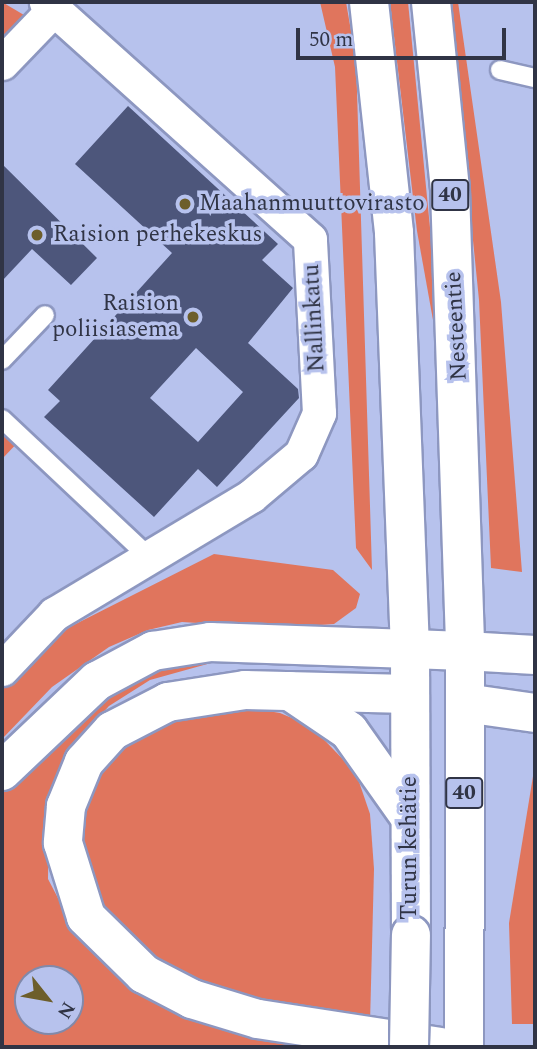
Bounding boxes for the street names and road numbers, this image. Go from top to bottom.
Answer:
road number: 40 [431,178,469,212]
street label: Nallinkatu [298,263,332,373]
street label: Nesteentie [440,271,474,381]
street label: Turun kehätie [396,776,424,920]
road number: 40 [445,776,483,810]

